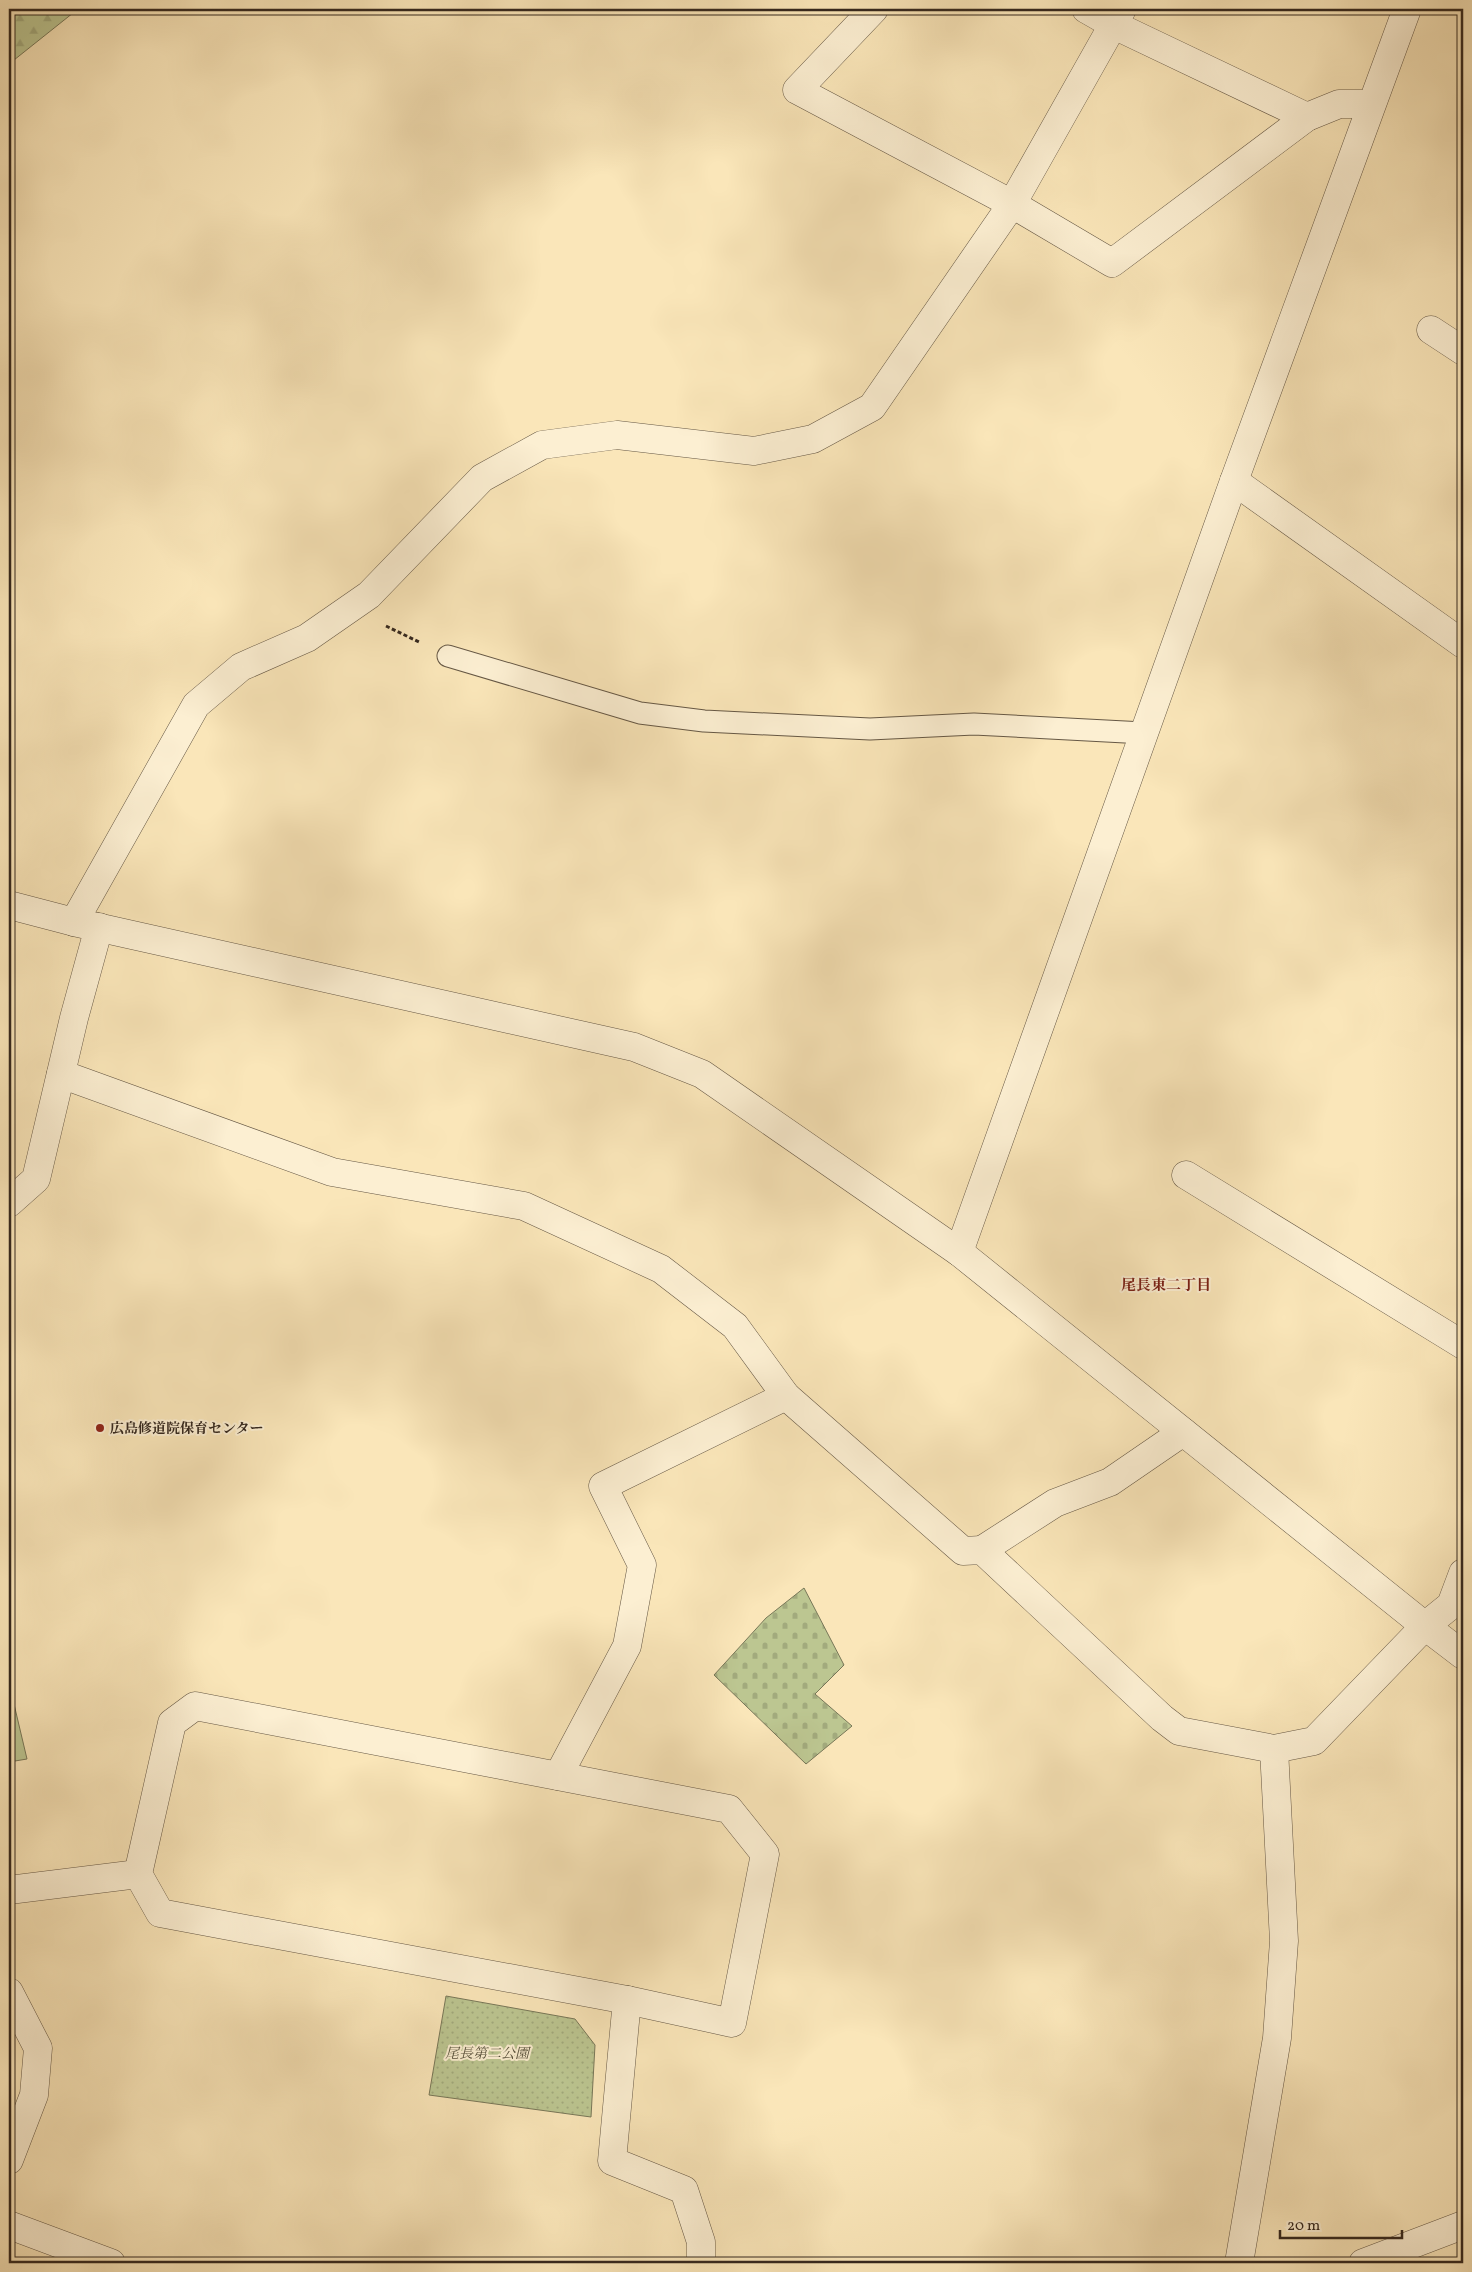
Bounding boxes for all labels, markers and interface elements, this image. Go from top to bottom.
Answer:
district label: 尾長東二丁目 [1121,1276,1211,1297]
place label: 広島修道院保育センター [110,1420,263,1439]
marker: 広島修道院保育センター [94,1422,106,1434]
park label: 尾長第二公園 [445,2045,531,2064]
scale bar [1280,2207,1402,2239]
text: 20 m [1287,2216,1320,2237]

